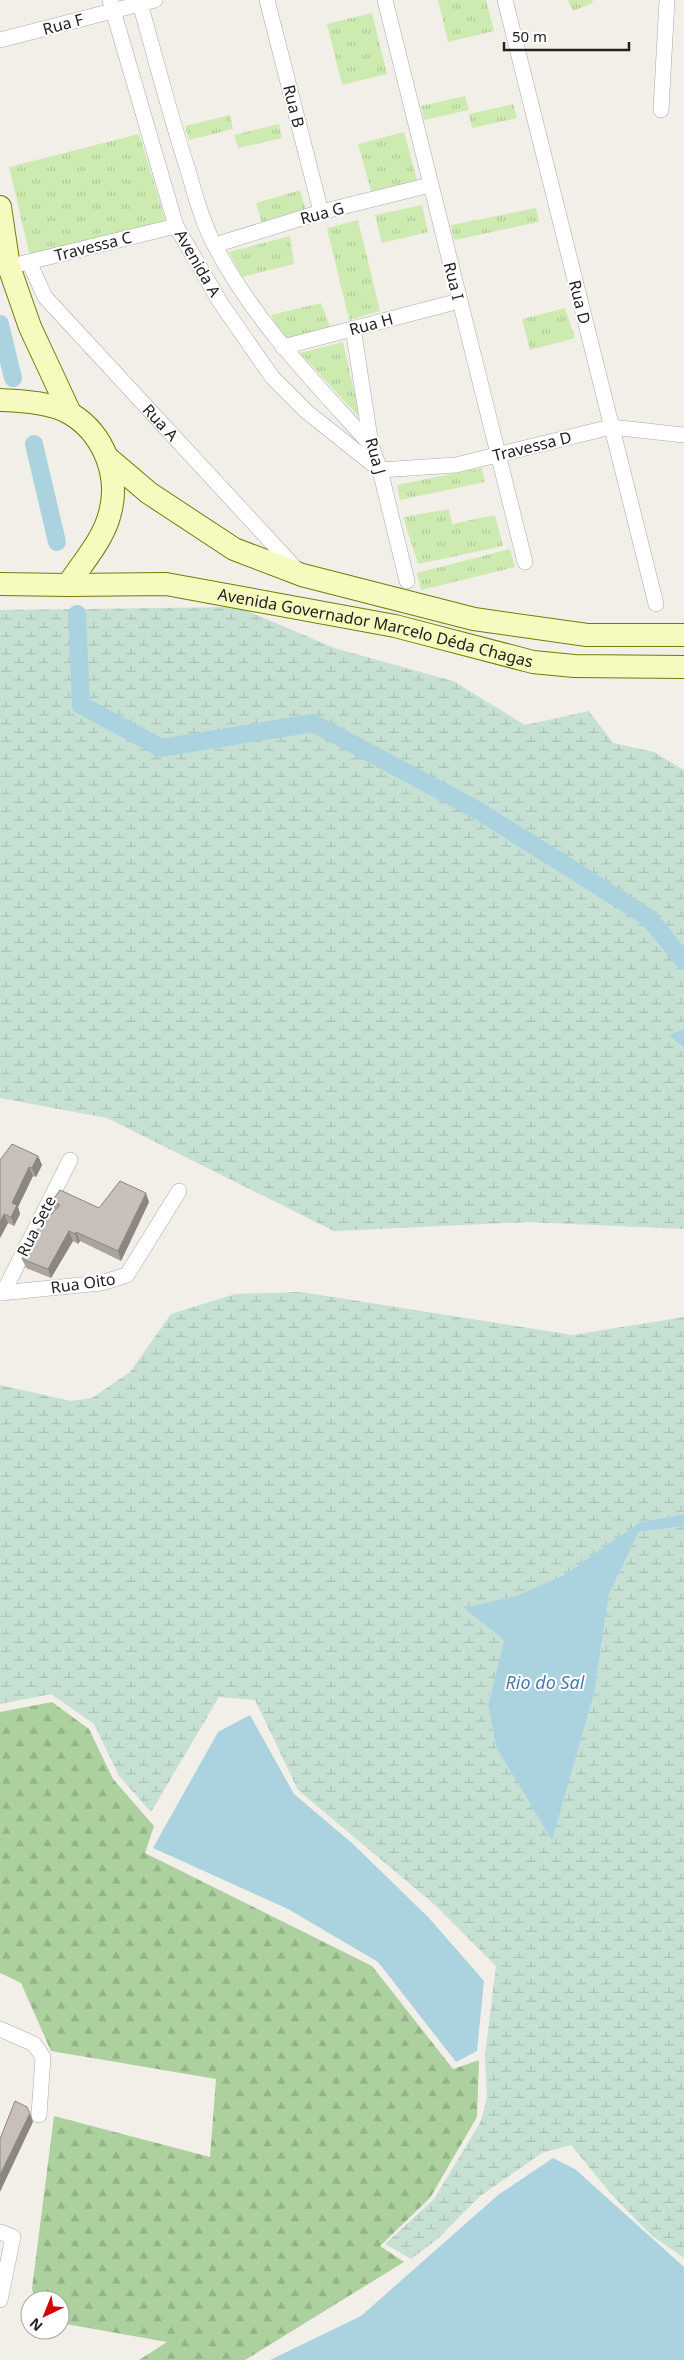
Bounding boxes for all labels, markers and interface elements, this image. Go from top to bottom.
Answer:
street label: Rua F [40,8,86,40]
scale bar [504,20,629,52]
text: 50 m [512,26,547,46]
street label: Rua B [278,82,310,130]
street label: Rua G [298,197,346,229]
street label: Avenida A [170,225,227,301]
street label: Travessa C [52,226,134,266]
street label: Rua I [439,260,469,302]
street label: Rua D [564,278,596,326]
street label: Rua H [346,308,396,340]
street label: Rua A [138,399,184,446]
street label: Travessa D [490,426,574,466]
street label: Rua J [361,435,391,477]
street label: Avenida Governador Marcelo Déda Chagas [216,583,535,673]
street label: Rua Sete [11,1192,61,1260]
street label: Rua Oito [49,1268,117,1298]
water label: Rio do Sal [506,1670,585,1694]
north arrow [20,2290,70,2340]
text: N [25,2314,46,2336]

